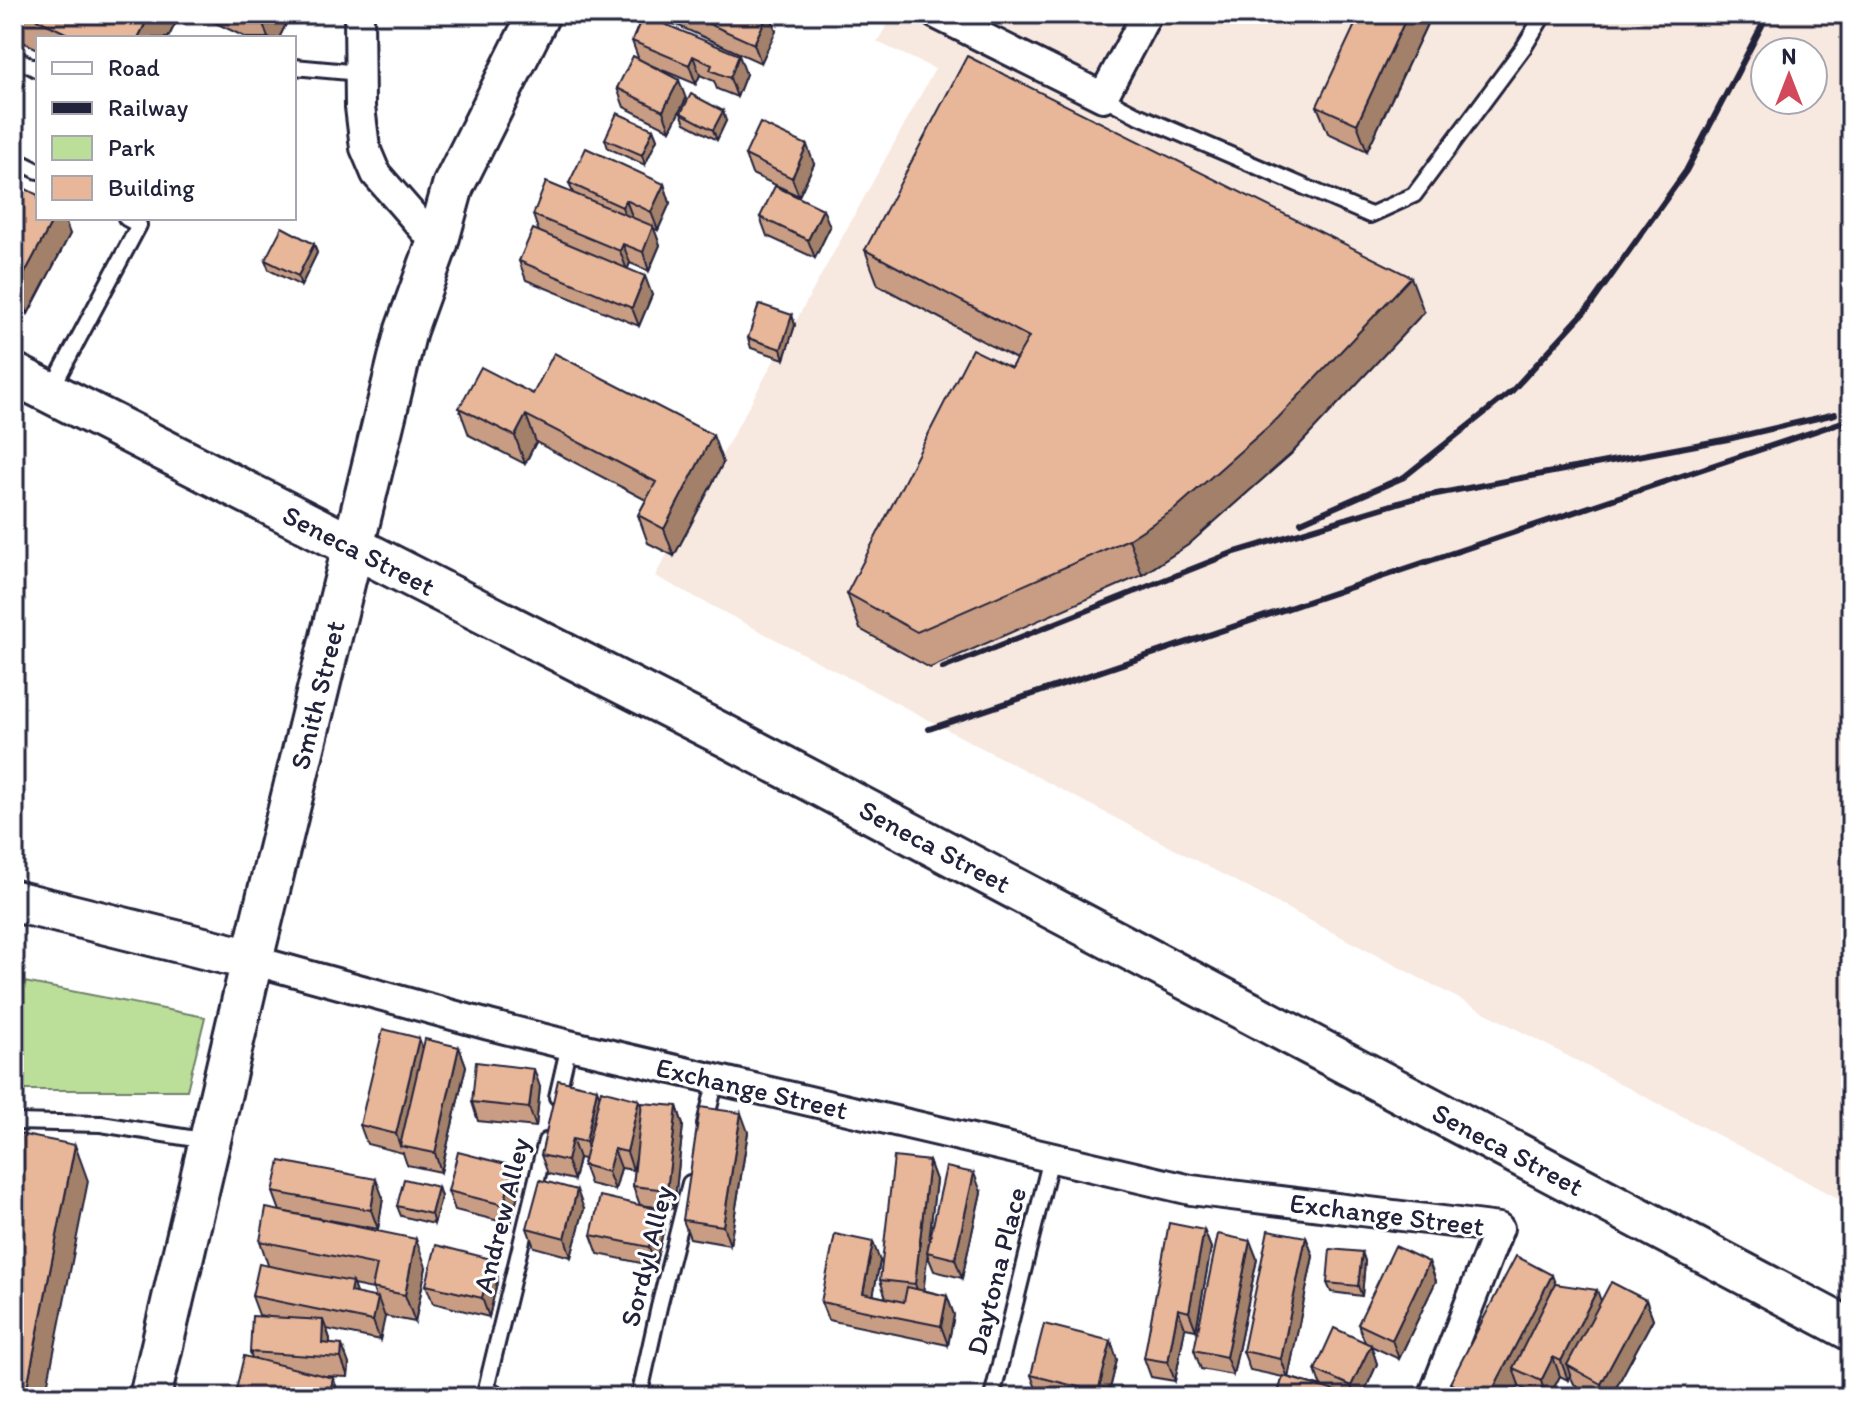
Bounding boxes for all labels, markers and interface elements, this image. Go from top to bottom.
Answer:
legend [36,36,296,220]
north arrow [1749,36,1829,116]
text: N [1782,43,1796,70]
text: Road [108,53,160,82]
text: Railway [108,93,189,122]
text: Park [108,133,155,162]
text: Building [108,173,195,202]
street label: Seneca Street [277,497,441,603]
street label: Smith Street [282,617,352,773]
street label: Seneca Street [854,792,1016,900]
street label: Exchange Street [653,1049,851,1127]
street label: Seneca Street [1427,1095,1589,1203]
street label: Andrew Alley [465,1134,537,1296]
street label: Sordyl Alley [612,1182,680,1330]
street label: Daytona Place [959,1183,1033,1359]
street label: Exchange Street [1288,1185,1486,1243]

